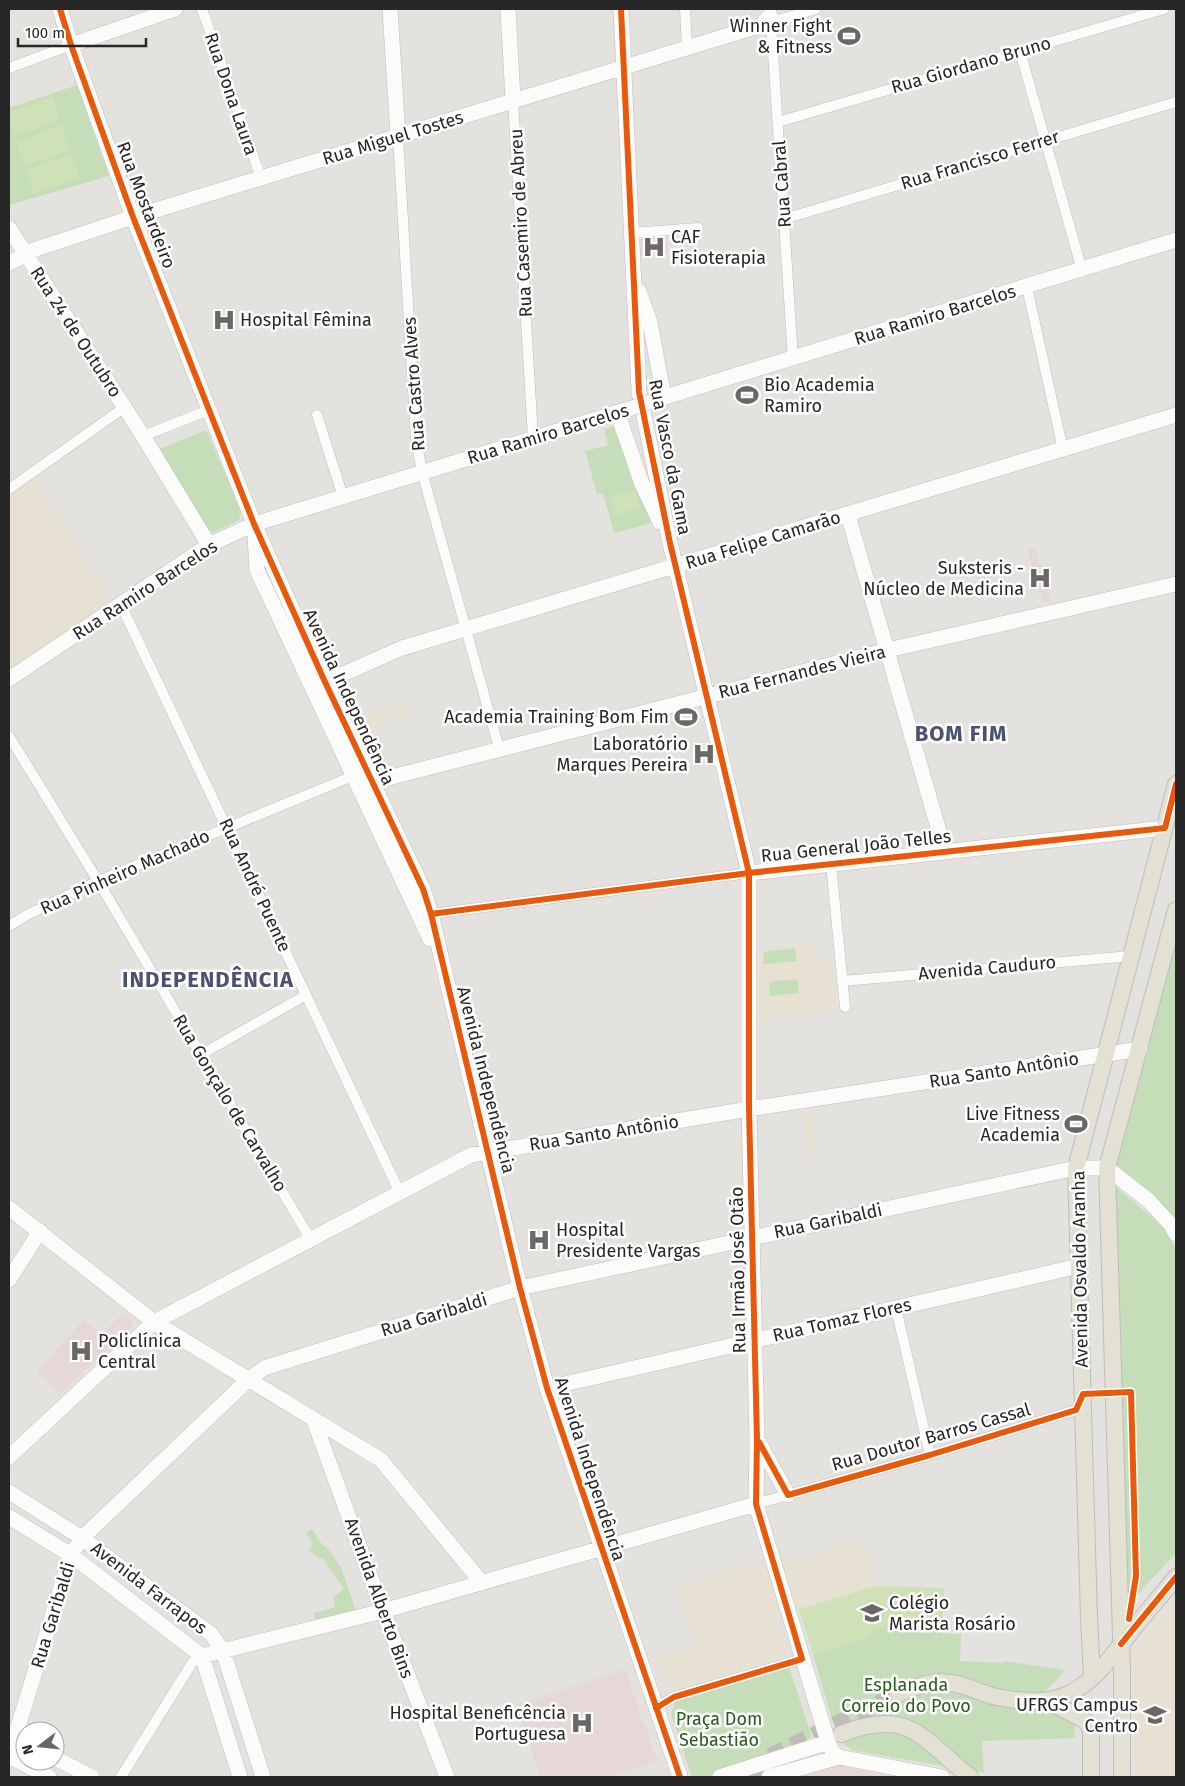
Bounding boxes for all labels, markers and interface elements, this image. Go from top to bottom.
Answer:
scale bar [18,15,145,47]
place label: Winner Fight & Fitness [730,15,832,58]
sports icon: Winner Fight & Fitness [836,23,862,49]
text: 100 m [25,24,65,42]
street label: Rua Dona Laura [200,30,262,158]
street label: Rua Giordano Bruno [889,32,1053,98]
street label: Rua Miguel Tostes [320,106,466,170]
street label: Rua Francisco Ferrer [898,125,1062,195]
street label: Rua Casemiro de Abreu [505,128,537,318]
street label: Rua Mostardeiro [112,139,180,271]
street label: Rua Cabral [768,140,796,228]
place label: CAF Fisioterapia [671,226,766,269]
hospital icon: CAF Fisioterapia [641,234,667,260]
street label: Rua 24 de Outubro [26,262,126,402]
street label: Rua Ramiro Barcelos [851,280,1019,350]
hospital icon: Hospital Fêmina [211,307,237,333]
place label: Hospital Fêmina [240,309,372,331]
street label: Rua Castro Alves [398,316,430,452]
place label: Bio Academia Ramiro [764,374,875,417]
street label: Rua Vasco da Gama [644,377,696,537]
sports icon: Bio Academia Ramiro [734,382,760,408]
street label: Rua Ramiro Barcelos [464,399,632,469]
street label: Rua Felipe Camarão [683,506,843,574]
street label: Rua Ramiro Barcelos [69,535,221,645]
place label: Suksteris - Núcleo de Medicina [863,557,1024,600]
hospital icon: Suksteris - Núcleo de Medicina [1027,565,1053,591]
street label: Avenida Independência [298,605,400,789]
street label: Rua Fernandes Vieira [716,641,888,703]
sports icon: Academia Training Bom Fim [673,704,699,730]
place label: Academia Training Bom Fim [444,706,669,728]
district label: BOM FIM [915,720,1007,747]
place label: Laboratório Marques Pereira [556,733,688,776]
hospital icon: Laboratório Marques Pereira [691,741,717,767]
street label: Rua André Puente [214,814,296,956]
street label: Rua Pinheiro Machado [37,825,213,919]
street label: Rua General João Telles [760,825,952,867]
street label: Avenida Cauduro [917,951,1057,985]
district label: INDEPENDÊNCIA [122,966,294,993]
street label: Avenida Independência [452,984,520,1176]
street label: Rua Gonçalo de Carvalho [168,1010,292,1196]
street label: Rua Santo Antônio [928,1047,1080,1093]
place label: Live Fitness Academia [966,1103,1060,1146]
street label: Rua Santo Antônio [528,1110,680,1156]
sports icon: Live Fitness Academia [1063,1111,1089,1137]
street label: Avenida Osvaldo Aranha [1067,1170,1093,1368]
street label: Rua Irmão José Otão [726,1186,750,1354]
street label: Rua Garibaldi [772,1199,884,1243]
place label: Hospital Presidente Vargas [556,1219,701,1262]
hospital icon: Hospital Presidente Vargas [526,1227,552,1253]
street label: Rua Garibaldi [378,1288,490,1342]
street label: Rua Tomaz Flores [771,1293,913,1347]
place label: Policlínica Central [98,1330,182,1373]
hospital icon: Policlínica Central [68,1338,94,1364]
street label: Avenida Independência [550,1374,630,1564]
street label: Rua Doutor Barros Cassal [829,1398,1033,1476]
street label: Avenida Alberto Bins [340,1515,418,1681]
street label: Avenida Farrapos [86,1537,212,1639]
street label: Rua Garibaldi [26,1559,80,1671]
place label: Colégio Marista Rosário [889,1592,1016,1635]
school or university icon: Colégio Marista Rosário [859,1600,885,1626]
park label: Esplanada Correio do Povo [841,1674,971,1717]
place label: UFRGS Campus Centro [1016,1694,1138,1737]
place label: Hospital Beneficência Portuguesa [390,1702,566,1745]
school or university icon: UFRGS Campus Centro [1142,1702,1168,1728]
park label: Praça Dom Sebastião [676,1708,762,1751]
hospital icon: Hospital Beneficência Portuguesa [569,1710,595,1736]
north arrow [15,1721,65,1771]
text: N [19,1743,37,1756]

